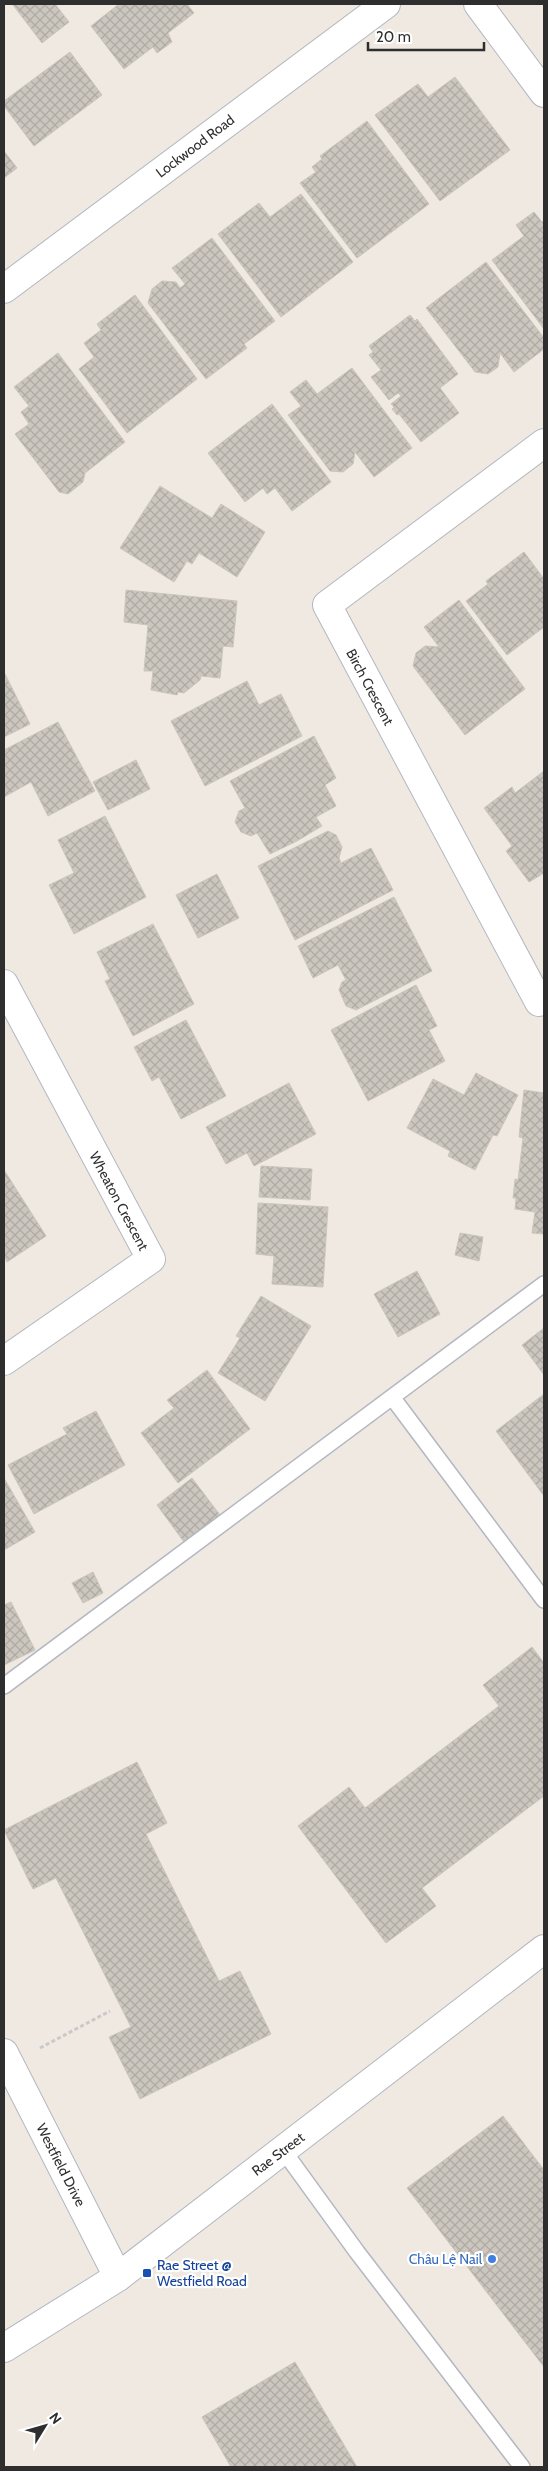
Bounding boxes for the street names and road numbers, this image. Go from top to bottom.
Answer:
street label: Lockwood Road [152,111,238,181]
street label: Birch Crescent [342,646,398,729]
street label: Wheaton Crescent [85,1148,153,1254]
street label: Westfield Drive [32,2120,90,2210]
street label: Rae Street [248,2128,308,2180]

